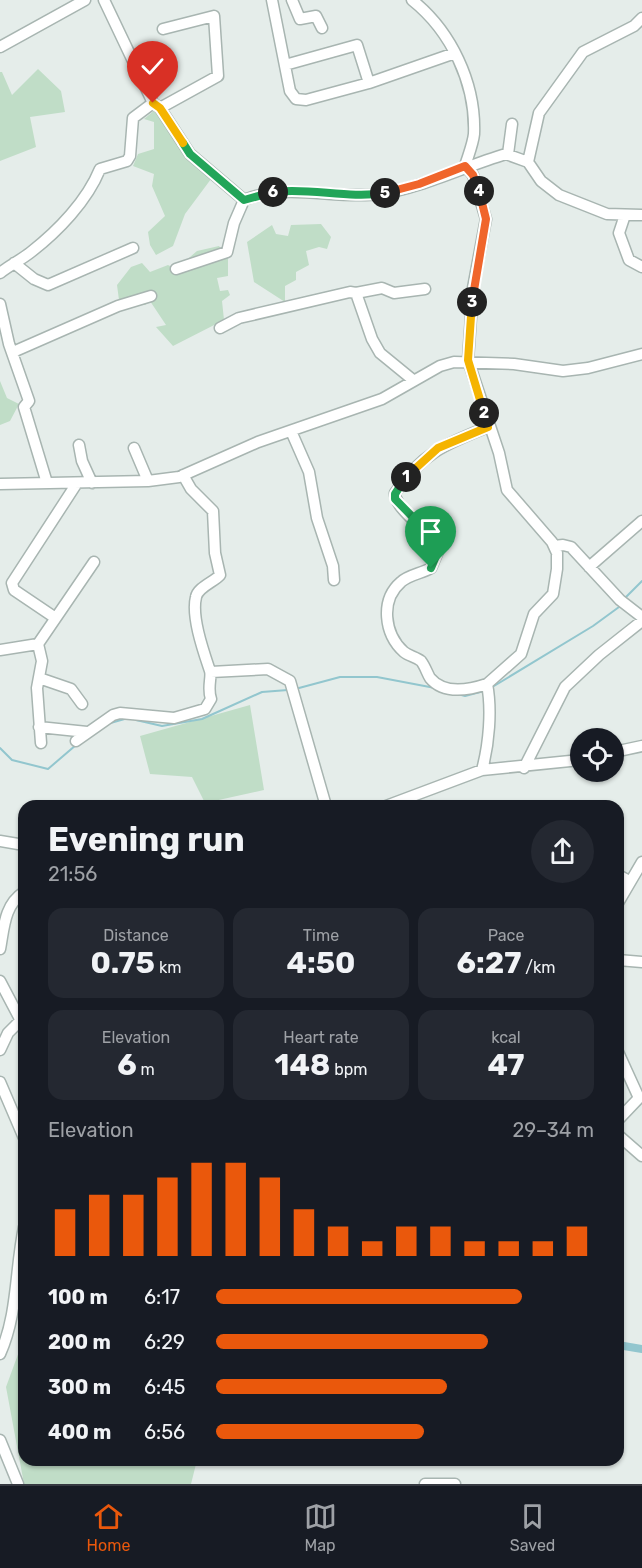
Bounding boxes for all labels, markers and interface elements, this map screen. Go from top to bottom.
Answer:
pin [127,41,178,103]
icon: check [136,50,169,83]
pin: 4 [464,176,494,206]
pin: 6 [258,177,288,207]
pin: 5 [370,178,400,208]
text: 4 [474,181,484,200]
text: 6 [268,182,278,201]
text: 5 [380,183,390,202]
pin: 3 [457,287,487,317]
text: 3 [467,292,477,311]
pin: 2 [469,398,499,428]
text: 2 [479,403,489,422]
pin: 1 [391,462,421,492]
text: 1 [402,467,410,486]
pin [405,506,456,568]
icon: arrive [414,515,447,548]
map controls [570,728,624,782]
button: locate [570,728,624,782]
text: Evening run [48,820,245,859]
button: share [531,820,594,883]
text: 21:56 [48,862,97,886]
text: Distance [103,926,169,945]
text: Time [303,926,339,945]
text: Pace [488,926,524,945]
text: 0.75 [91,945,155,981]
text: 4:50 [286,945,356,981]
text: 6:27 [456,945,521,981]
text: km [155,958,181,977]
text: /km [521,958,556,977]
text: Elevation [102,1028,170,1047]
text: Heart rate [283,1028,359,1047]
text: kcal [491,1028,521,1047]
text: 6 [117,1047,137,1083]
text: 148 [275,1047,330,1083]
text: 47 [488,1047,524,1083]
text: m [137,1060,155,1079]
text: bpm [330,1060,367,1079]
text: Elevation [48,1118,134,1142]
text: 29–34 m [513,1118,594,1142]
text: 100 m [48,1285,108,1309]
text: 6:17 [144,1285,180,1309]
text: 200 m [48,1330,111,1354]
text: 6:29 [144,1330,185,1354]
text: 300 m [48,1375,111,1399]
text: 6:45 [144,1375,185,1399]
text: 400 m [48,1420,111,1444]
text: 6:56 [144,1420,185,1444]
tab: Home [87,1500,130,1555]
tab: Map [304,1500,337,1555]
tab: Saved [510,1500,555,1555]

